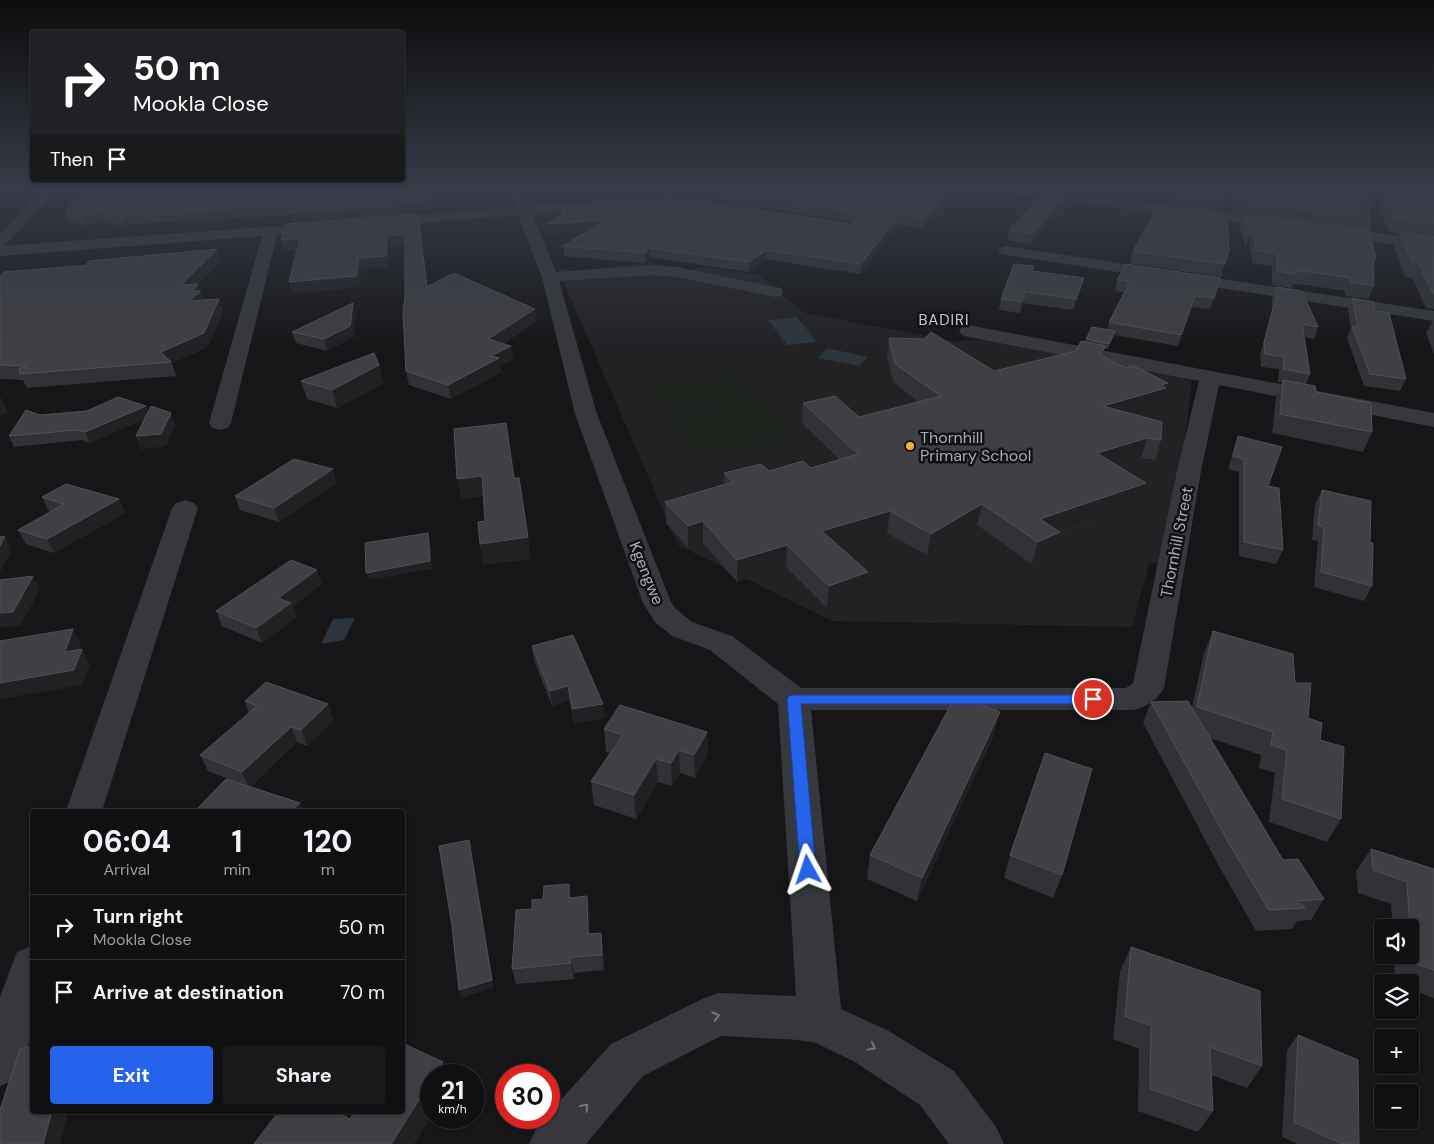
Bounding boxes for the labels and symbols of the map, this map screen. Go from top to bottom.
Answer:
district label: BADIRI [918,310,970,330]
place label: Thornhill Primary School [920,427,1031,466]
marker: Thornhill Primary School [904,440,916,452]
street label: Thornhill Street [1155,485,1198,599]
street label: Kgengwe [624,539,669,608]
pin [1072,678,1114,720]
position arrow [781,843,833,895]
one-way arrow [711,1012,720,1022]
one-way arrow [866,1040,875,1050]
speed limit sign: 30 [495,1064,560,1129]
one-way arrow [580,1104,589,1113]

